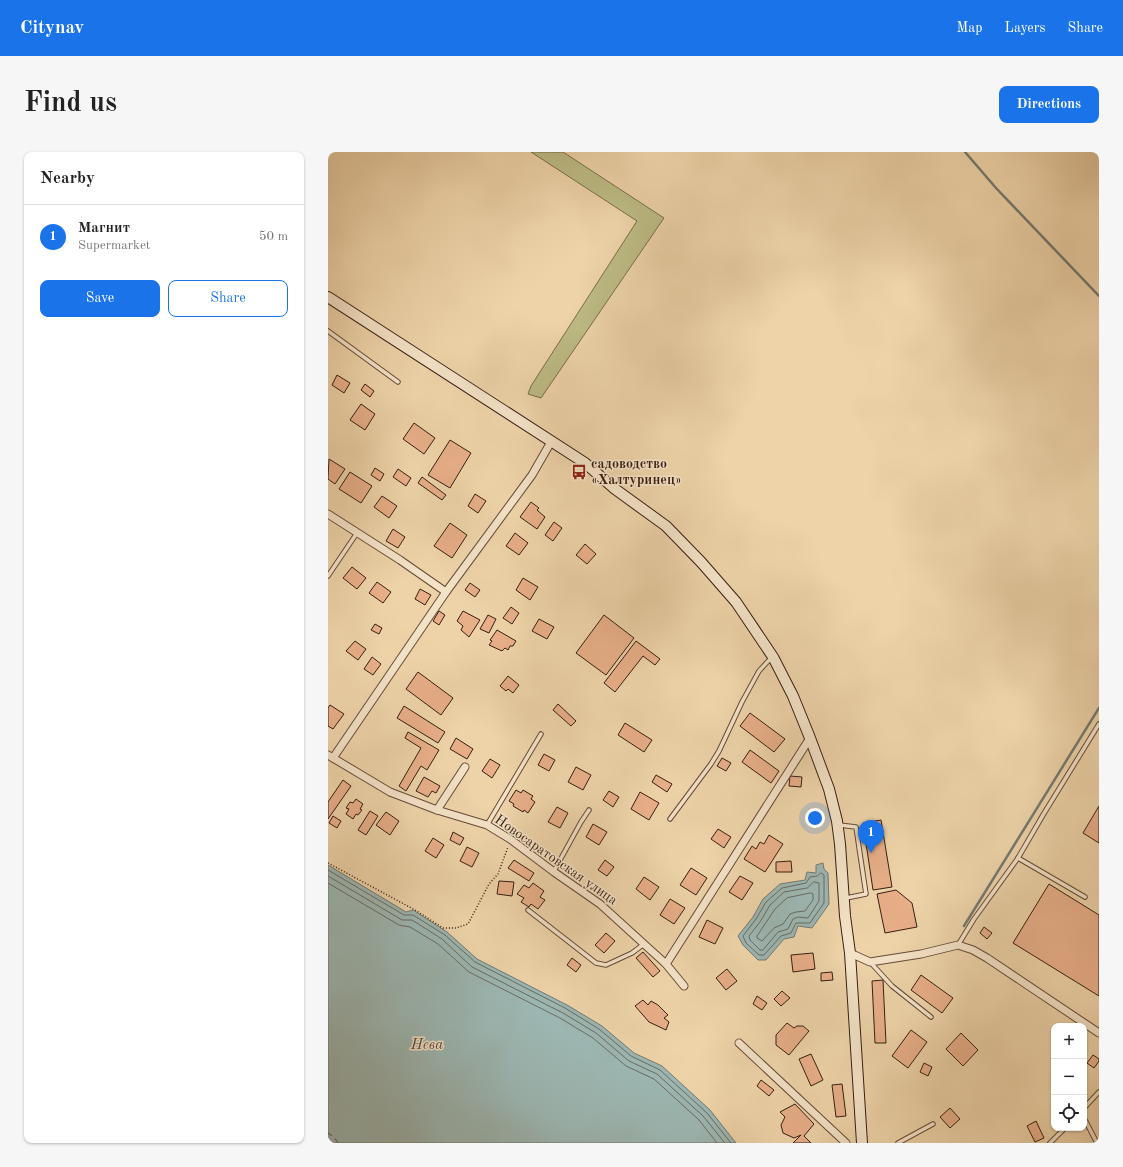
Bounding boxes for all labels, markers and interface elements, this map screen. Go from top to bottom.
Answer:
text: Citynav [20,19,84,38]
text: Map [957,21,983,35]
text: Layers [1005,21,1046,35]
text: Share [1068,21,1103,35]
button: Directions [999,86,1099,123]
text: Find us [24,90,117,118]
text: Nearby [40,170,95,187]
text: Магнит [78,221,130,236]
text: 1 [49,230,57,243]
text: 50 m [259,230,288,243]
text: Supermarket [78,239,150,252]
button: Save [40,280,160,317]
button: Share [168,280,288,317]
place label: садоводство «Халтуринец» [591,457,682,487]
bus stop icon: садоводство «Халтуринец» [570,463,588,481]
your location [805,808,825,828]
street label: Новосаратовская улица [492,812,620,908]
pin: 1 [858,820,884,853]
map controls [1051,1023,1087,1131]
button: + [1051,1023,1087,1059]
water label: Нева [410,1038,443,1053]
button: − [1051,1059,1087,1095]
button: locate [1051,1095,1087,1131]

